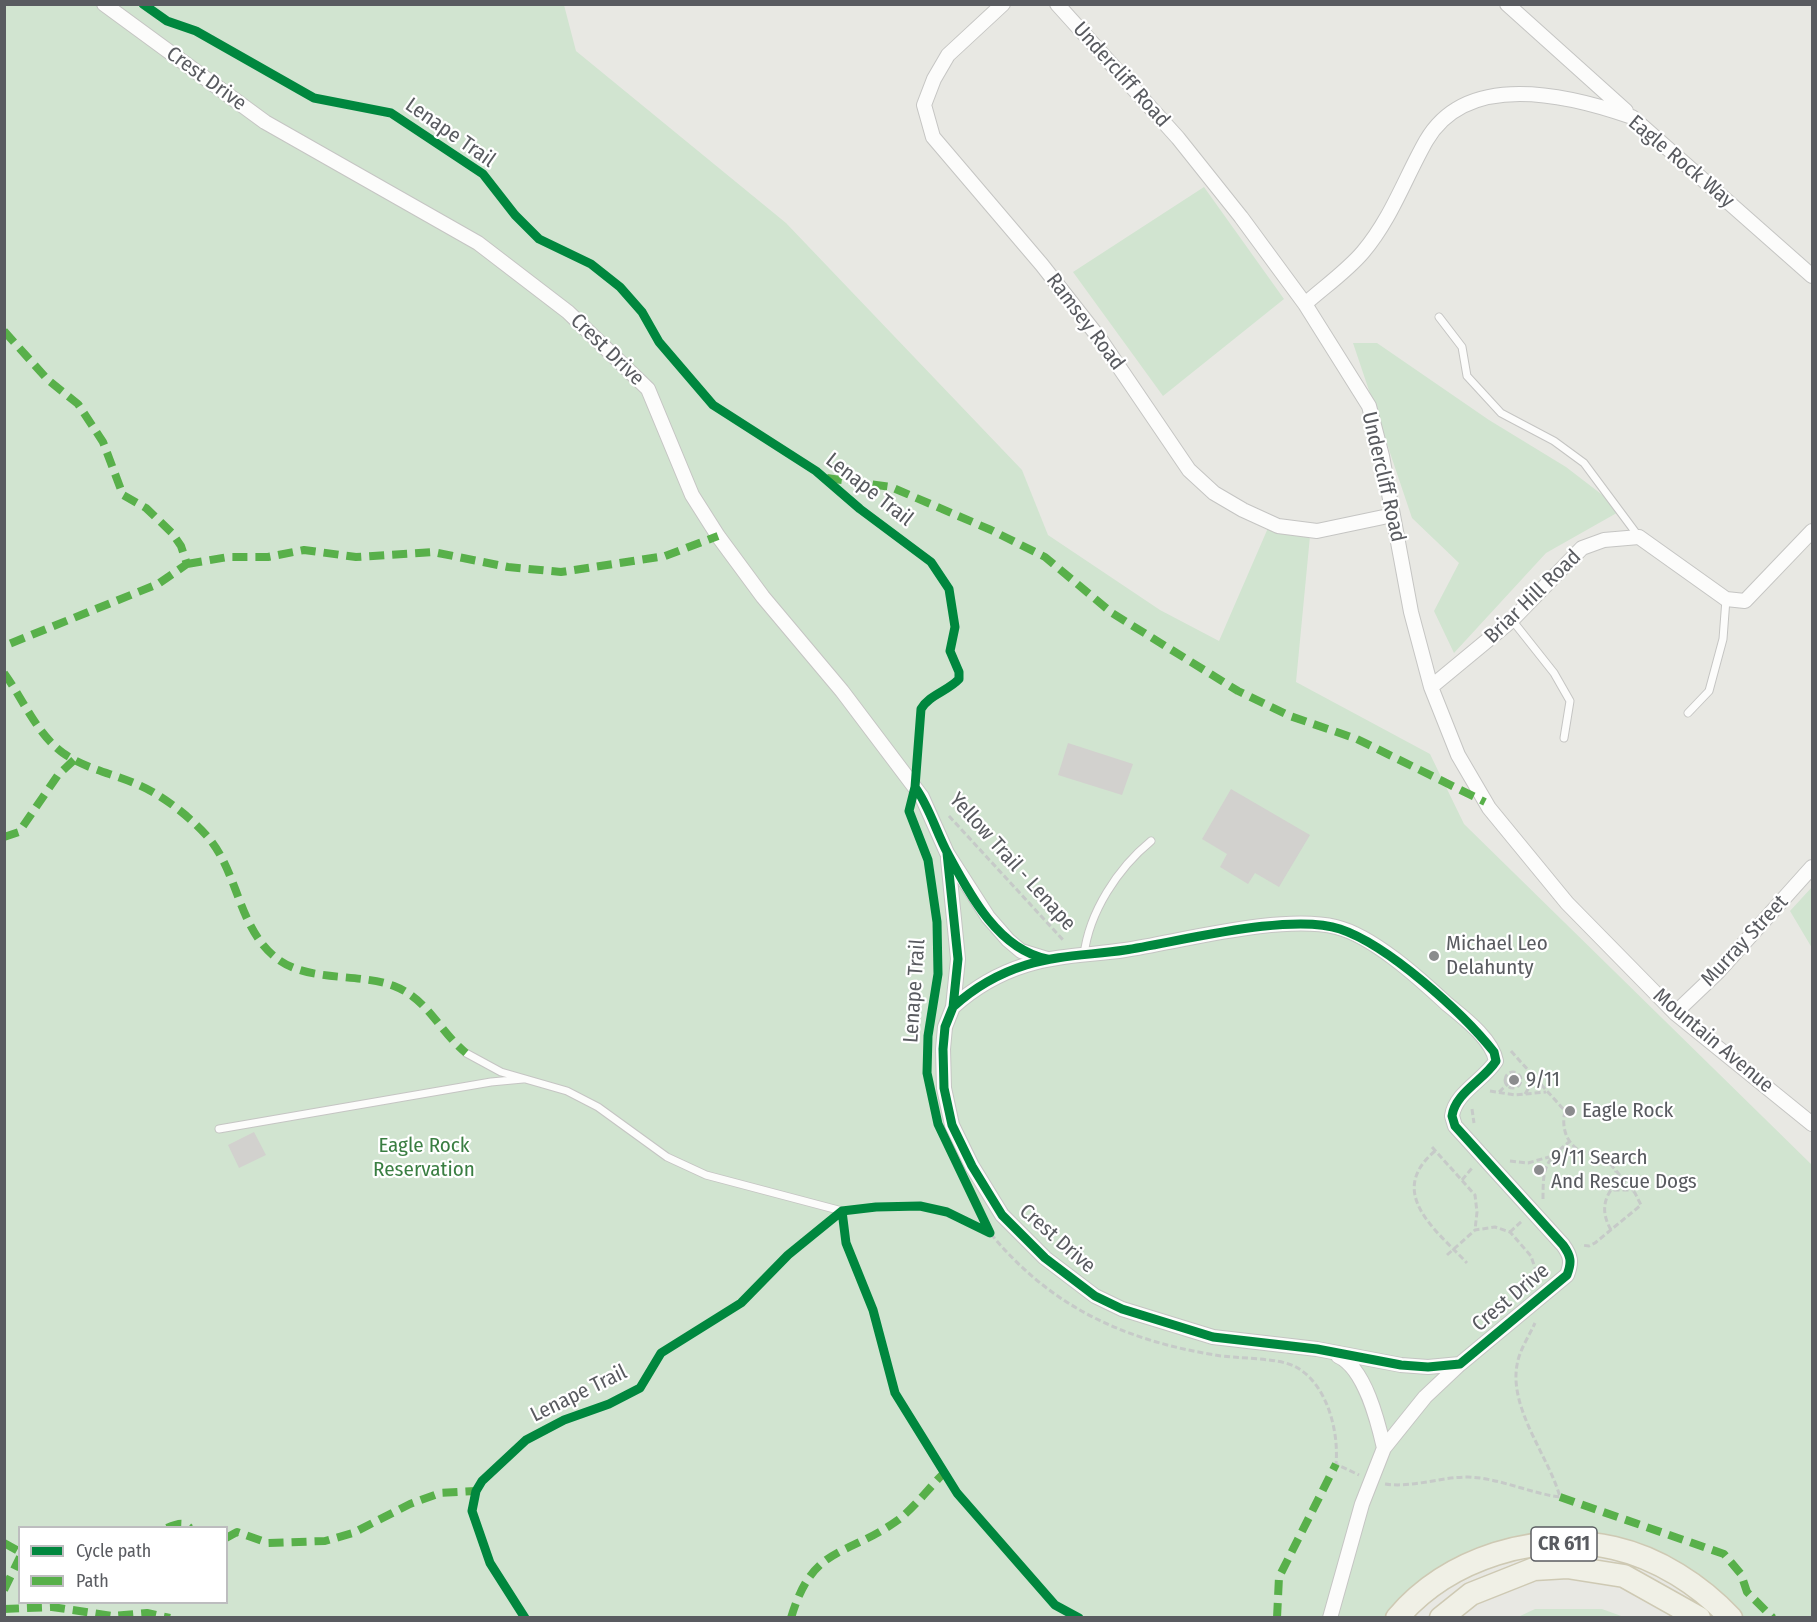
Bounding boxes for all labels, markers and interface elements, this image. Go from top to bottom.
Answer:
street label: Undercliff Road [1067,17,1175,133]
street label: Crest Drive [161,42,251,116]
street label: Lenape Trail [400,93,500,173]
street label: Eagle Rock Way [1623,110,1739,214]
street label: Ramsey Road [1040,269,1130,375]
street label: Crest Drive [565,309,649,391]
street label: Undercliff Road [1356,409,1410,545]
street label: Lenape Trail [820,448,918,532]
street label: Briar Hill Road [1480,545,1586,649]
street label: Yellow Trail - Lenape [943,788,1081,936]
street label: Murray Street [1696,890,1794,992]
place label: Michael Leo Delahunty [1446,931,1548,981]
street label: Lenape Trail [899,938,931,1044]
marker: Michael Leo Delahunty [1427,949,1441,963]
street label: Mountain Avenue [1648,983,1778,1099]
place label: 9/11 [1526,1067,1560,1093]
marker: 9/11 [1507,1073,1521,1087]
place label: Eagle Rock [1582,1098,1673,1124]
marker: Eagle Rock [1563,1104,1577,1118]
park label: Eagle Rock Reservation [373,1133,475,1183]
place label: 9/11 Search And Rescue Dogs [1551,1145,1697,1195]
marker: 9/11 Search And Rescue Dogs [1532,1163,1546,1177]
street label: Crest Drive [1014,1199,1100,1279]
street label: Crest Drive [1467,1259,1555,1337]
street label: Lenape Trail [527,1360,631,1428]
legend [18,1526,228,1604]
road number: CR 611 [1531,1527,1597,1561]
text: Cycle path [76,1540,151,1562]
text: Path [76,1570,109,1592]

